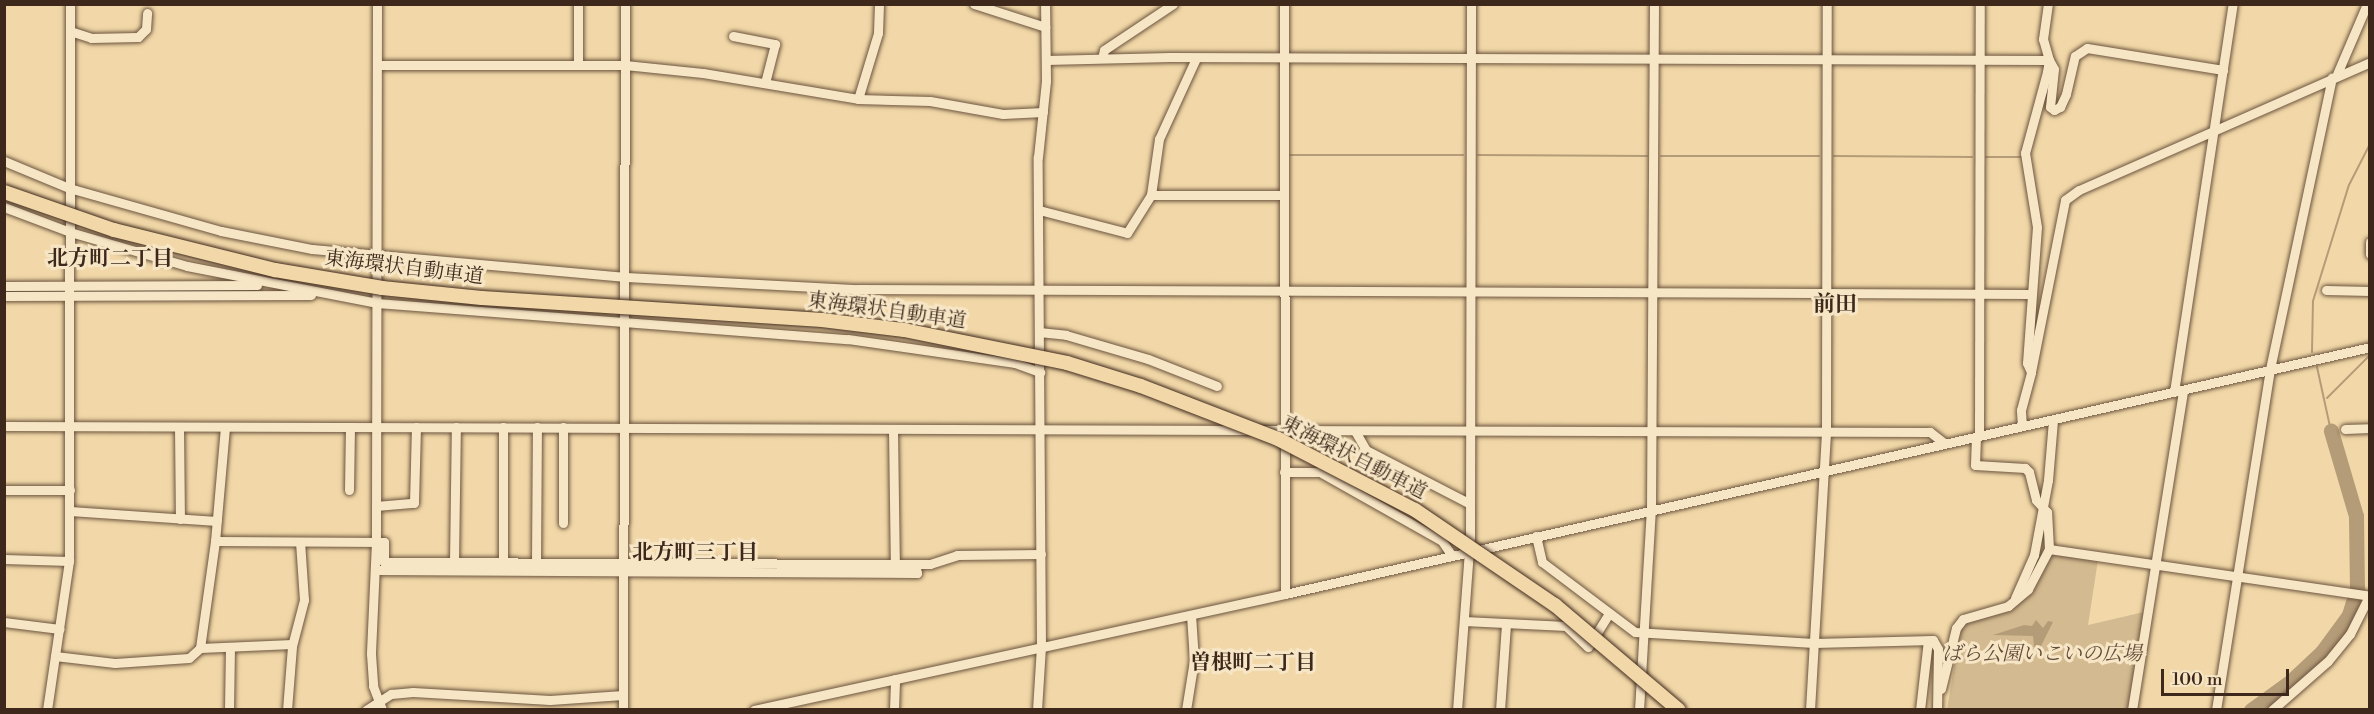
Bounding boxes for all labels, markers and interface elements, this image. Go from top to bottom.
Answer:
district label: 北方町二丁目 [47,246,173,272]
street label: 東海環状自動車道 [323,246,485,290]
street label: 東海環状自動車道 [806,288,968,334]
district label: 前田 [1813,292,1857,318]
street label: 東海環状自動車道 [1277,411,1431,505]
district label: 北方町三丁目 [632,540,758,566]
park label: ばら公園いこいの広場 [1942,642,2142,666]
district label: 曽根町二丁目 [1190,650,1316,676]
scale bar [2164,657,2292,695]
text: 100 m [2172,668,2223,691]

